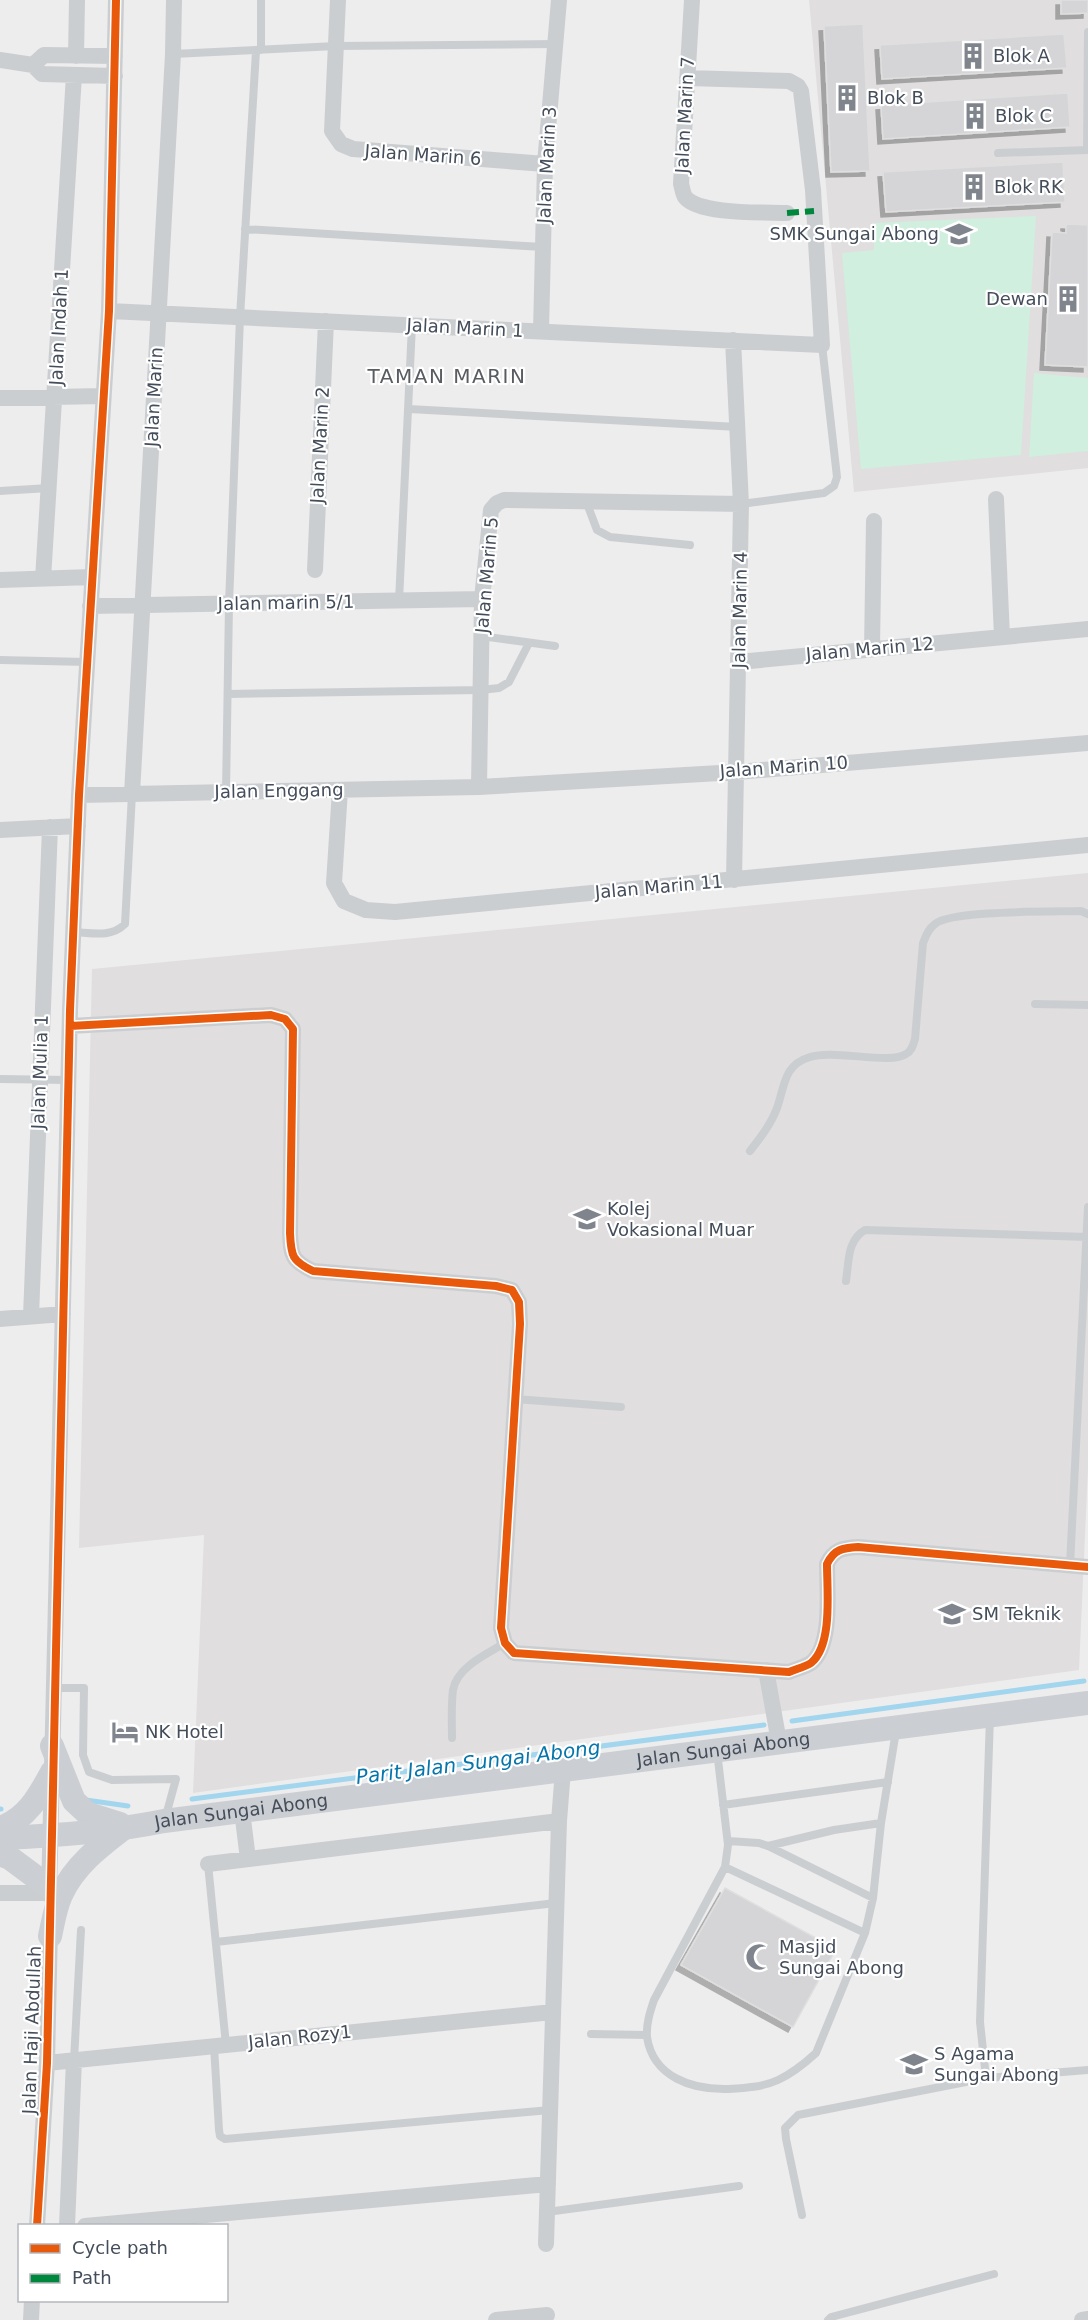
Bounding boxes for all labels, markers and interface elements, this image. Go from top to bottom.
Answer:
building icon: Blok A [958,41,988,71]
place label: Blok A [993,45,1051,66]
street label: Jalan Marin 7 [671,56,698,175]
building icon: Blok B [832,83,862,113]
place label: Blok B [867,87,924,108]
building icon: Blok C [960,101,990,131]
place label: Blok C [995,105,1052,126]
street label: Jalan Marin 3 [533,106,560,225]
street label: Jalan Marin 6 [363,140,482,169]
building icon: Blok RK [959,172,989,202]
place label: Blok RK [994,176,1064,197]
school or university icon: SMK Sungai Abong [944,219,974,249]
place label: SMK Sungai Abong [770,223,939,244]
street label: Jalan Indah 1 [45,268,72,387]
building icon: Dewan [1053,284,1083,314]
place label: Dewan [986,288,1048,309]
street label: Jalan Marin 1 [405,314,524,341]
street label: Jalan Marin [140,347,167,448]
district label: TAMAN MARIN [367,364,526,388]
street label: Jalan Marin 2 [306,386,333,505]
street label: Jalan Marin 5 [471,516,502,635]
street label: Jalan Marin 4 [728,551,751,670]
street label: Jalan marin 5/1 [217,591,354,614]
street label: Jalan Marin 12 [804,632,935,665]
street label: Jalan Marin 10 [718,752,849,782]
street label: Jalan Enggang [213,779,344,802]
street label: Jalan Marin 11 [593,870,724,903]
street label: Jalan Mulia 1 [27,1014,52,1131]
place label: Kolej Vokasional Muar [607,1198,755,1240]
school or university icon: Kolej Vokasional Muar [572,1204,602,1234]
school or university icon: SM Teknik [937,1599,967,1629]
place label: SM Teknik [972,1603,1062,1624]
hotel icon: NK Hotel [110,1717,140,1747]
place label: NK Hotel [145,1721,224,1742]
street label: Jalan Sungai Abong [634,1728,811,1771]
water label: Parit Jalan Sungai Abong [354,1735,602,1789]
street label: Jalan Sungai Abong [152,1789,329,1833]
place label: Masjid Sungai Abong [779,1936,904,1978]
mosque icon: Masjid Sungai Abong [744,1942,774,1972]
street label: Jalan Haji Abdullah [18,1945,45,2116]
street label: Jalan Rozy1 [246,2021,353,2052]
place label: S Agama Sungai Abong [934,2043,1059,2085]
school or university icon: S Agama Sungai Abong [899,2049,929,2079]
legend [18,2224,228,2302]
text: Cycle path [72,2237,168,2258]
text: Path [72,2267,112,2288]

